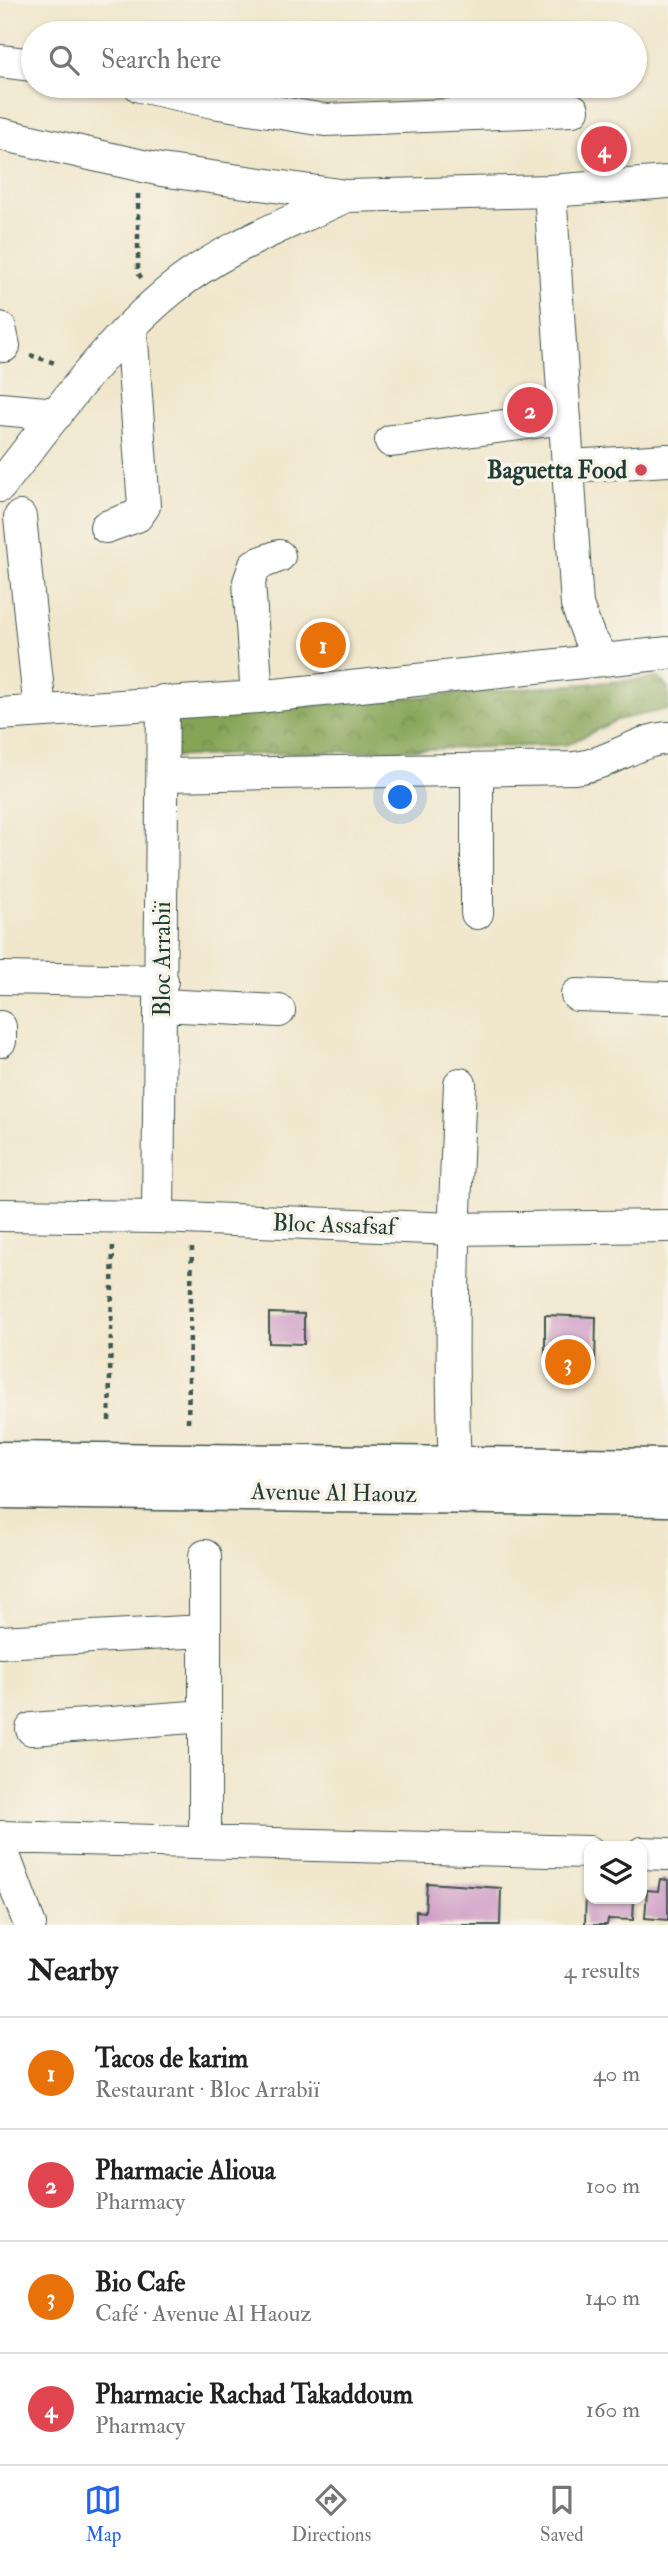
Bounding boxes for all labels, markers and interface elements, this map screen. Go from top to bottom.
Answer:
search box [21,21,647,98]
icon: search [45,41,83,79]
text: Search here [101,44,221,76]
pin: 4 [581,123,627,175]
pin: 2 [507,384,553,436]
place label: Baguetta Food [487,455,627,486]
marker: Baguetta Food [633,462,649,478]
pin: 1 [300,619,346,671]
your location [383,780,417,814]
street label: Bloc Arrabiï [147,901,178,1017]
street label: Bloc Assafsaf [272,1207,399,1243]
pin: 3 [545,1336,591,1388]
street label: Avenue Al Haouz [250,1476,418,1510]
map controls [584,1841,647,1904]
button: layers [584,1841,647,1904]
text: Nearby [28,1952,118,1989]
text: 4 results [564,1956,640,1985]
text: Tacos de karim [95,2043,248,2075]
text: 1 [47,2059,55,2088]
text: 40 m [593,2059,640,2088]
text: Restaurant · Bloc Arrabiï [95,2075,320,2104]
text: Pharmacie Alioua [95,2155,275,2187]
text: 2 [45,2171,57,2200]
text: 100 m [586,2171,640,2200]
text: Pharmacy [95,2187,185,2216]
text: Bio Cafe [95,2267,185,2299]
text: 3 [47,2283,55,2312]
text: 140 m [585,2283,640,2312]
text: Café · Avenue Al Haouz [95,2299,312,2328]
text: Pharmacie Rachad Takaddoum [95,2379,413,2411]
text: 4 [45,2395,57,2424]
text: 160 m [586,2395,640,2424]
text: Pharmacy [95,2411,185,2440]
tab: Map [84,2481,122,2547]
tab: Directions [291,2481,371,2547]
tab: Saved [540,2481,584,2547]

